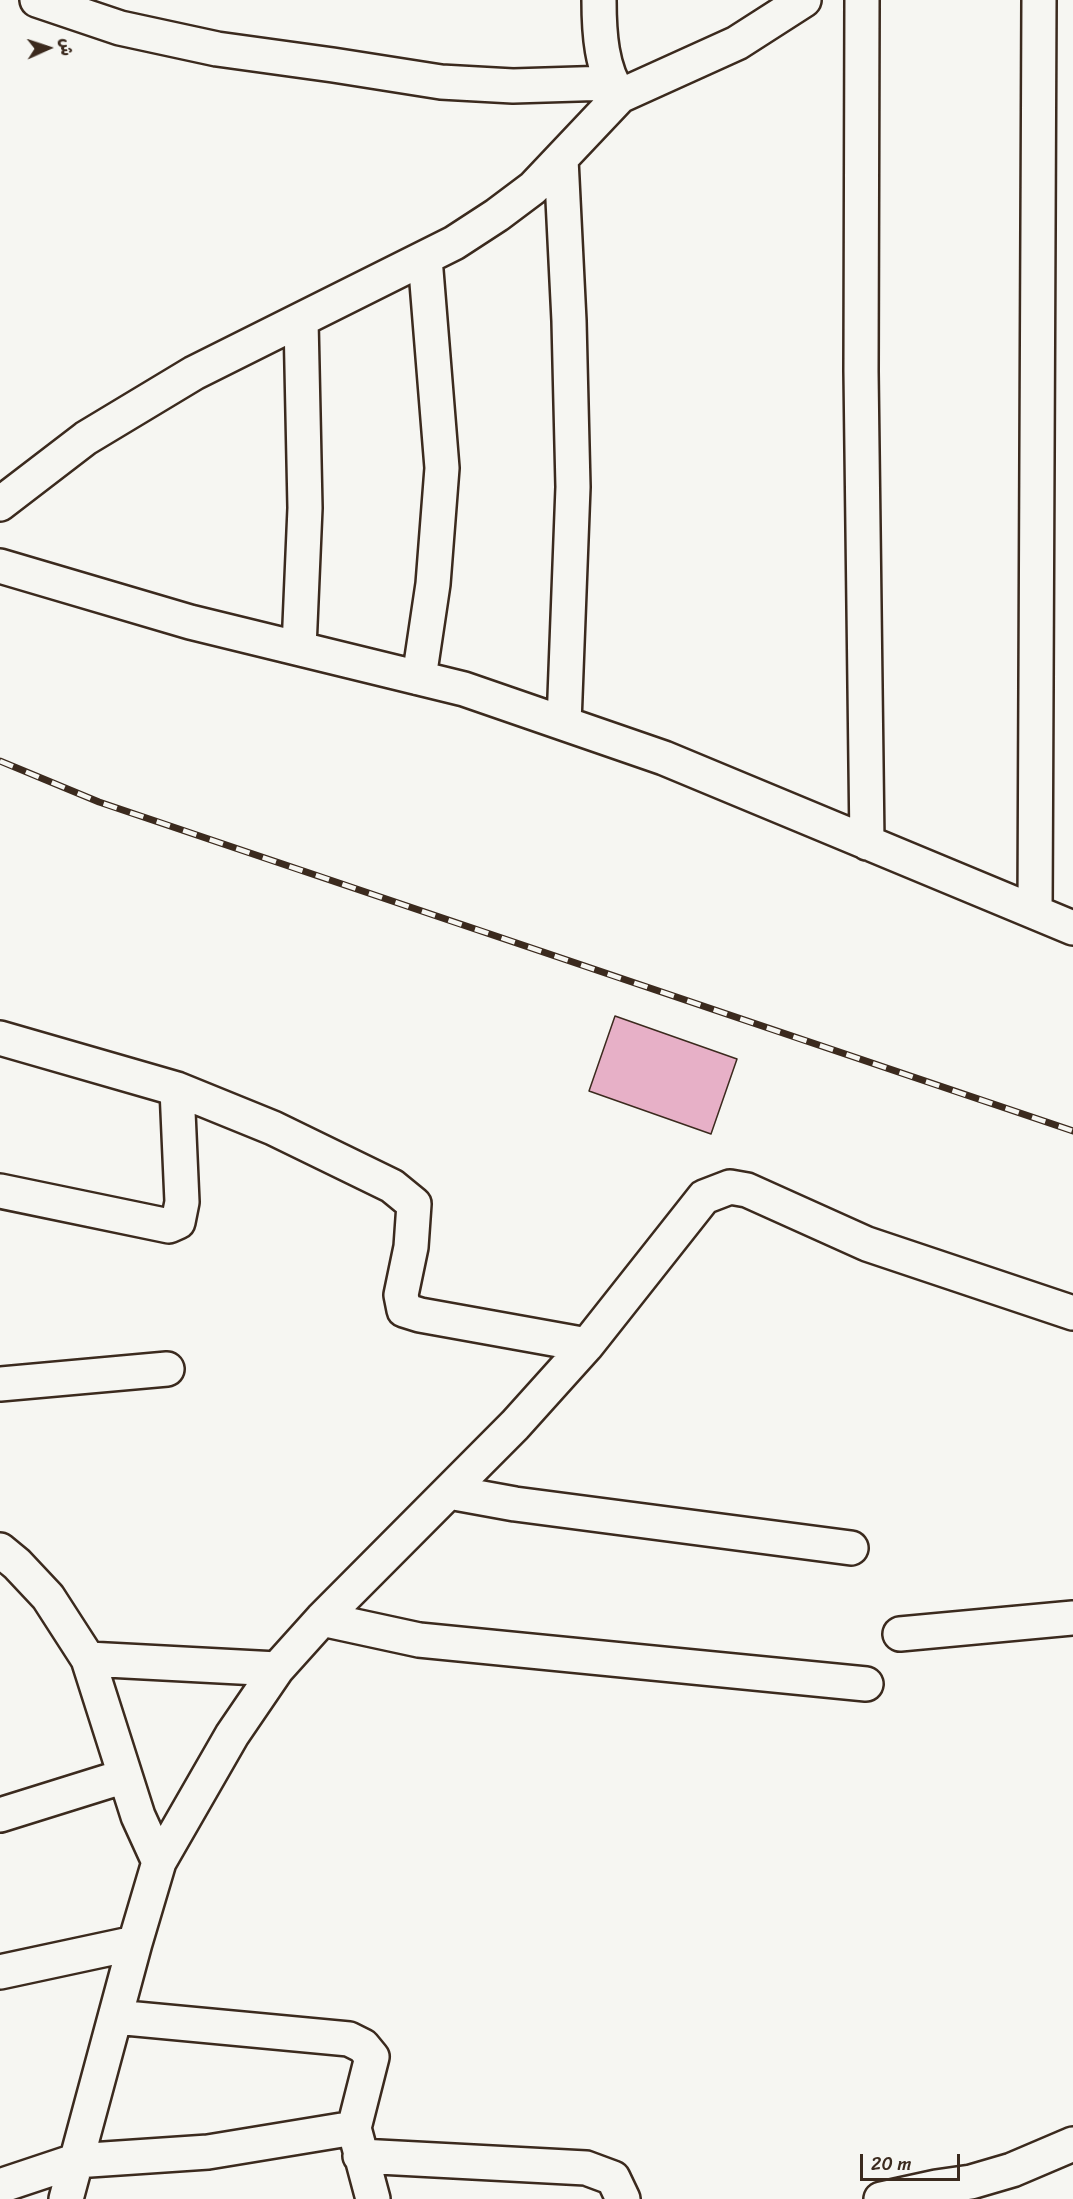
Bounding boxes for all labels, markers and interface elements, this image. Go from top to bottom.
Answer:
north arrow [18,18,78,78]
text: ش [52,37,81,57]
scale bar [863,2142,964,2180]
text: 20 m [871,2148,911,2180]

